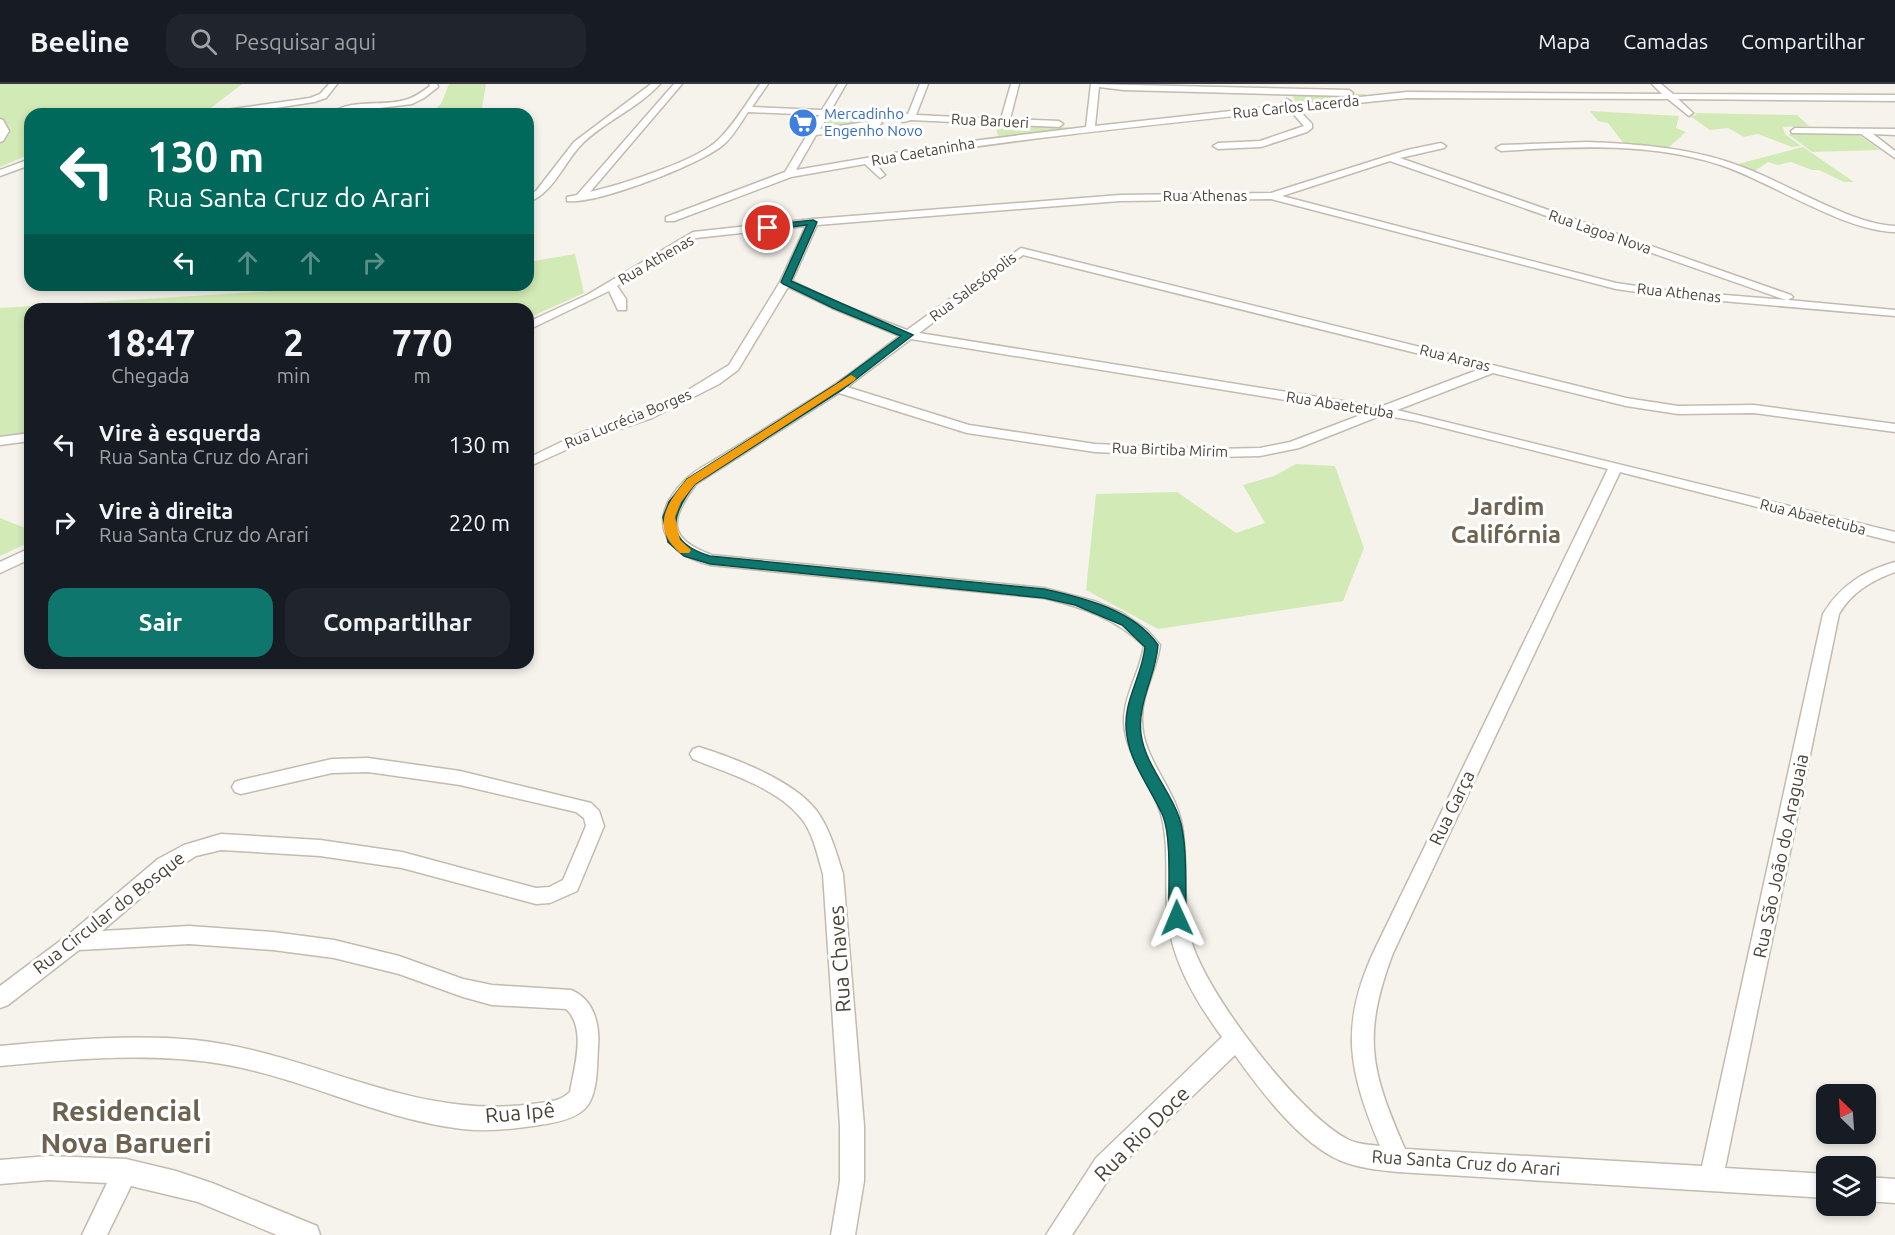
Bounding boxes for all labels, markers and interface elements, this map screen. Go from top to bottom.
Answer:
search box [166,14,586,68]
icon: search [187,25,220,58]
text: Beeline [30,26,130,57]
text: Pesquisar aqui [235,29,376,54]
text: Mapa [1538,29,1590,53]
text: Camadas [1623,29,1708,53]
text: Compartilhar [1741,29,1865,53]
street label: Rua Carlos Lacerda [1232,91,1360,122]
place label: Mercadinho Engenho Novo [824,105,923,139]
supermarket icon: Mercadinho Engenho Novo [787,107,819,139]
street label: Rua Barueri [951,110,1029,131]
icon: left [48,132,126,210]
text: 130 m [147,133,264,180]
street label: Rua Caetaninha [870,134,976,169]
text: Rua Santa Cruz do Arari [147,182,430,212]
street label: Rua Athenas [1163,187,1247,204]
pin [742,202,793,253]
street label: Rua Lagoa Nova [1547,206,1654,257]
icon: arrive [751,211,784,244]
street label: Rua Athenas [615,231,697,288]
icon: left [168,246,201,279]
icon: ahead [231,246,264,279]
icon: ahead [294,246,327,279]
icon: right [357,246,390,279]
street label: Rua Salesópolis [926,249,1019,325]
street label: Rua Athenas [1636,280,1722,305]
text: 18:47 [105,322,195,363]
text: 2 [283,322,304,363]
text: 770 [392,322,453,363]
street label: Rua Araras [1418,341,1492,374]
text: Chegada [111,364,190,387]
text: min [277,364,310,387]
text: m [414,364,431,387]
street label: Rua Lucrécia Borges [562,385,694,452]
street label: Rua Abaetetuba [1285,388,1395,421]
text: Vire à esquerda [99,420,261,445]
icon: left [48,428,81,461]
text: 130 m [449,432,510,457]
street label: Rua Birtiba Mirim [1112,439,1228,460]
text: Rua Santa Cruz do Arari [99,445,309,468]
district label: Jardim Califórnia [1451,493,1561,548]
street label: Rua Abaetetuba [1758,495,1868,538]
text: Vire à direita [99,498,233,523]
icon: right [48,506,81,539]
text: 220 m [449,510,510,535]
text: Rua Santa Cruz do Arari [99,523,309,546]
button: Sair [48,588,273,657]
button: Compartilhar [285,588,510,657]
street label: Rua São João do Araguaia [1749,752,1811,960]
street label: Rua Garça [1424,767,1478,848]
street label: Rua Circular do Bosque [29,847,188,977]
position arrow [1145,886,1209,950]
street label: Rua Chaves [823,905,855,1013]
street label: Rua Rio Doce [1089,1081,1194,1186]
north arrow [1816,1084,1876,1144]
map controls [1816,1084,1876,1216]
district label: Residencial Nova Barueri [40,1095,212,1158]
street label: Rua Ipê [484,1097,556,1127]
street label: Rua Santa Cruz do Arari [1371,1145,1561,1179]
button: layers [1816,1156,1876,1216]

